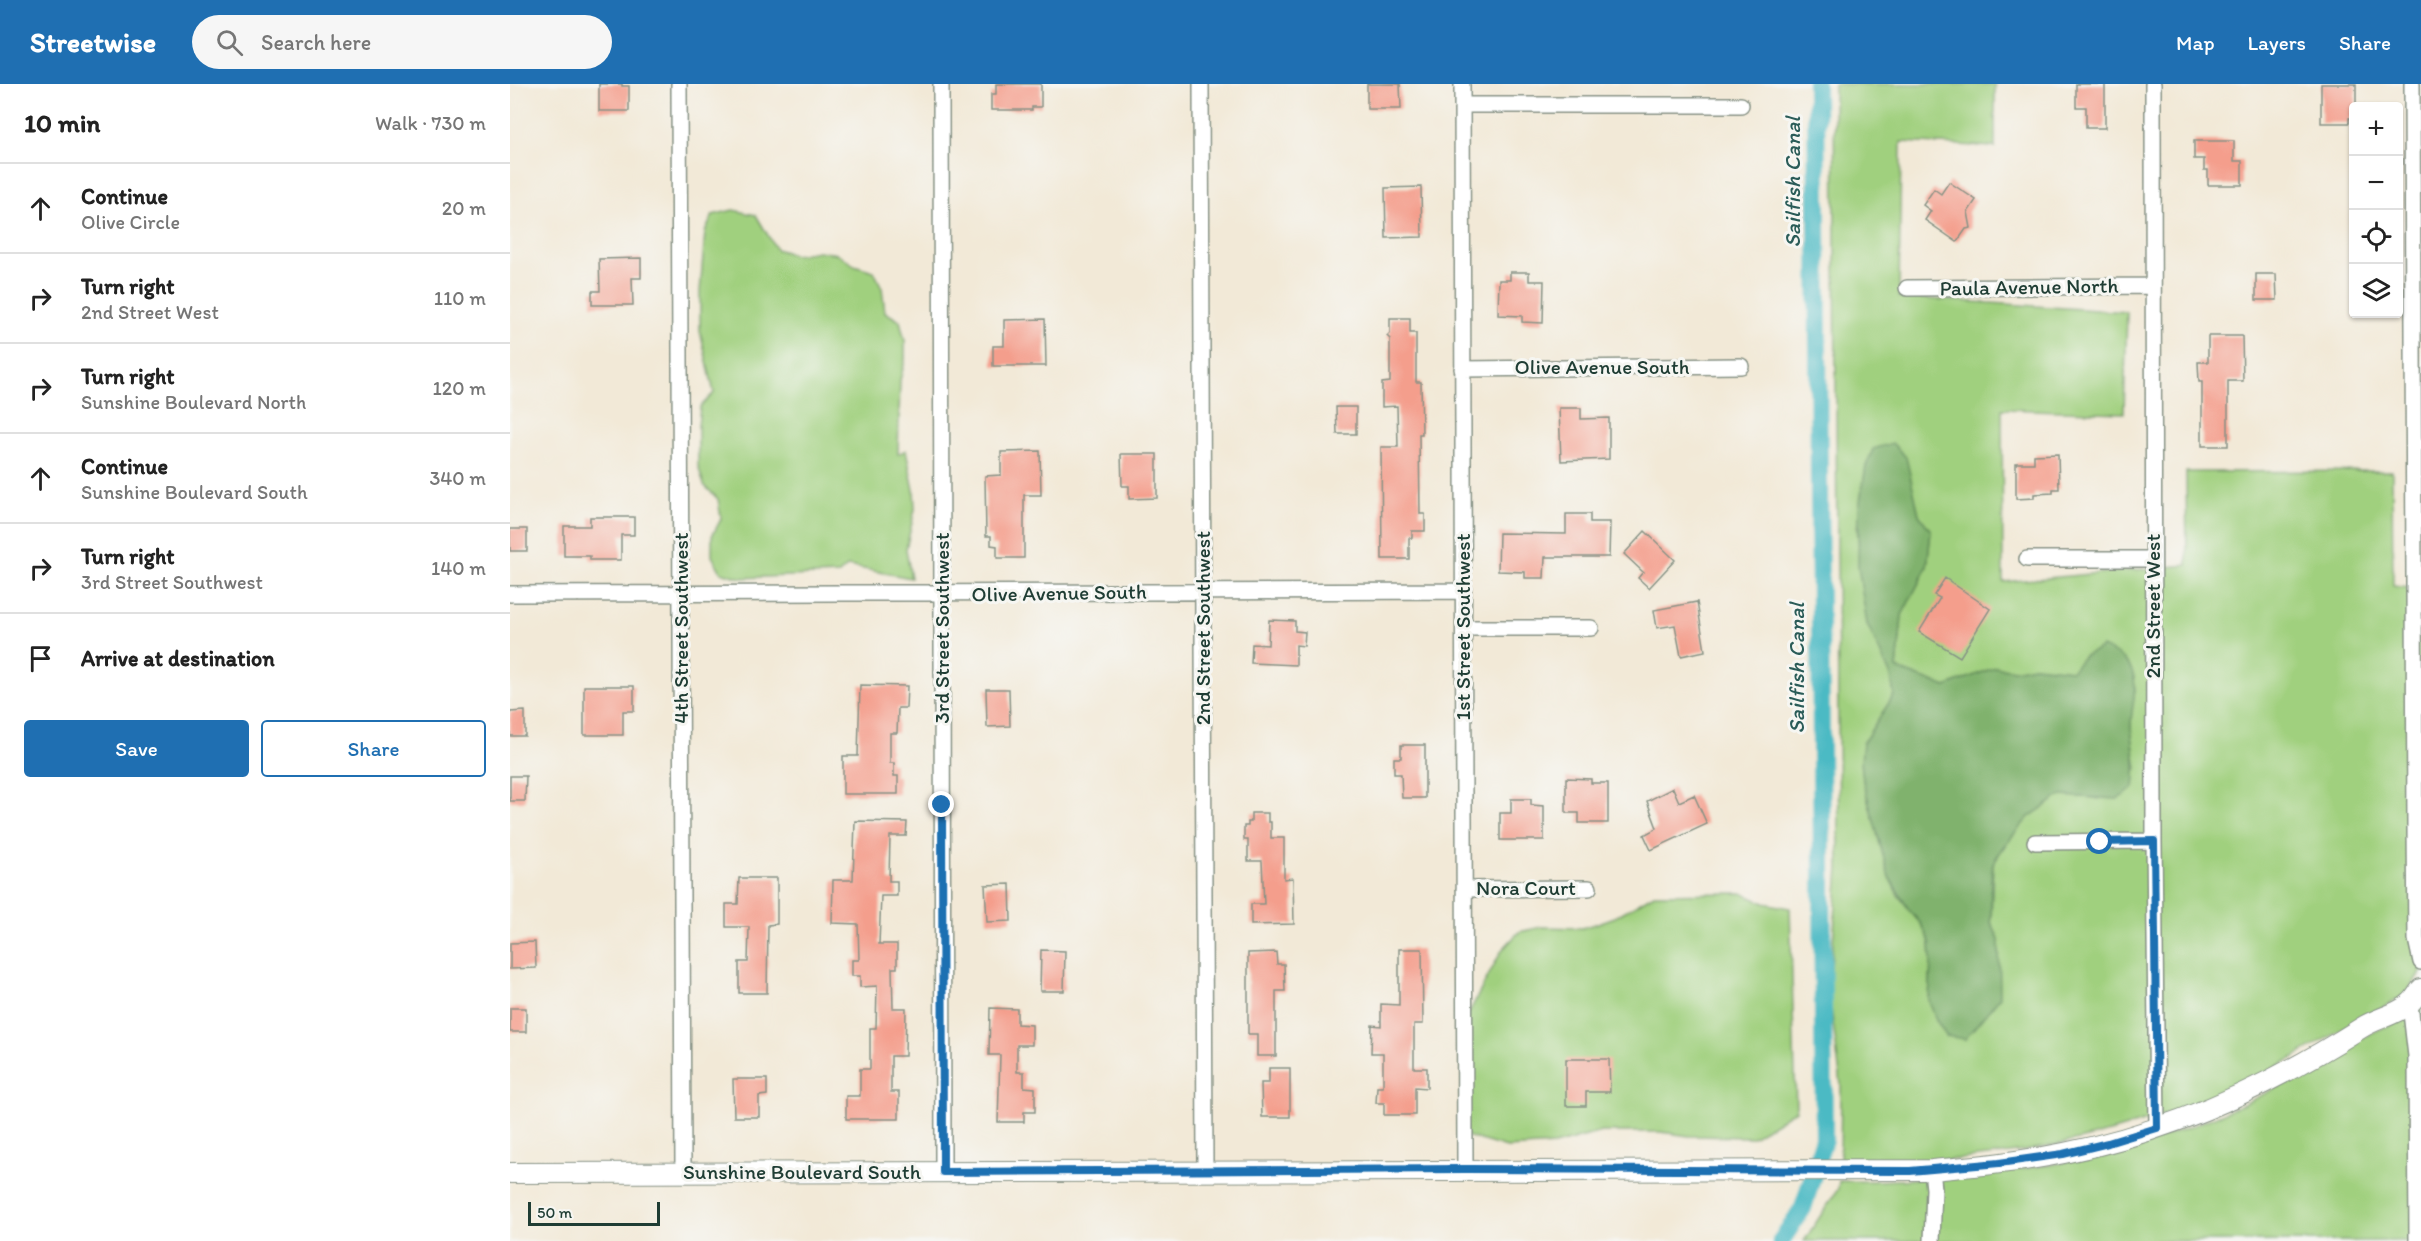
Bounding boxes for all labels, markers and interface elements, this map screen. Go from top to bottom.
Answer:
search box [192,15,612,69]
text: Streetwise [30,25,156,59]
icon: search [213,26,246,59]
text: Search here [261,29,371,56]
text: Map [2176,30,2215,55]
text: Layers [2248,30,2306,55]
text: Share [2339,30,2391,55]
map controls [2349,102,2403,318]
button: + [2349,102,2403,156]
text: 10 min [24,107,100,139]
text: Walk · 730 m [375,111,486,135]
water label: Sailfish Canal [1779,115,1806,248]
button: − [2349,156,2403,210]
text: Continue [81,183,168,210]
icon: ahead [24,192,57,225]
text: 20 m [442,196,486,220]
text: Olive Circle [81,210,180,234]
button: locate [2349,210,2403,264]
button: layers [2349,264,2403,318]
street label: Paula Avenue North [1939,272,2119,301]
text: Turn right [81,273,175,300]
icon: right [24,282,57,315]
text: 110 m [434,286,486,310]
text: 2nd Street West [81,300,219,324]
street label: Olive Avenue South [1514,354,1690,379]
text: Turn right [81,363,175,390]
icon: right [24,372,57,405]
text: 120 m [433,376,486,400]
text: Sunshine Boulevard North [81,390,306,414]
text: Continue [81,453,168,480]
icon: ahead [24,462,57,495]
text: 340 m [429,466,486,490]
text: Sunshine Boulevard South [81,480,308,504]
street label: 2nd Street Southwest [1190,531,1215,725]
street label: 4th Street Southwest [668,532,693,724]
street label: 3rd Street Southwest [929,532,954,724]
street label: 1st Street Southwest [1450,533,1475,721]
street label: 2nd Street West [2140,533,2165,678]
text: Turn right [81,543,175,570]
icon: right [24,552,57,585]
text: 140 m [431,556,486,580]
text: 3rd Street Southwest [81,570,263,594]
street label: Olive Avenue South [971,578,1147,607]
water label: Sailfish Canal [1783,601,1810,734]
icon: arrive [24,642,57,675]
text: Arrive at destination [81,645,275,672]
button: Save [24,720,249,777]
button: Share [261,720,486,777]
route end [928,791,954,817]
route start [2086,828,2112,854]
street label: Nora Court [1476,875,1576,900]
street label: Sunshine Boulevard South [683,1159,922,1184]
scale bar [528,1199,660,1226]
text: 50 m [537,1203,572,1222]

